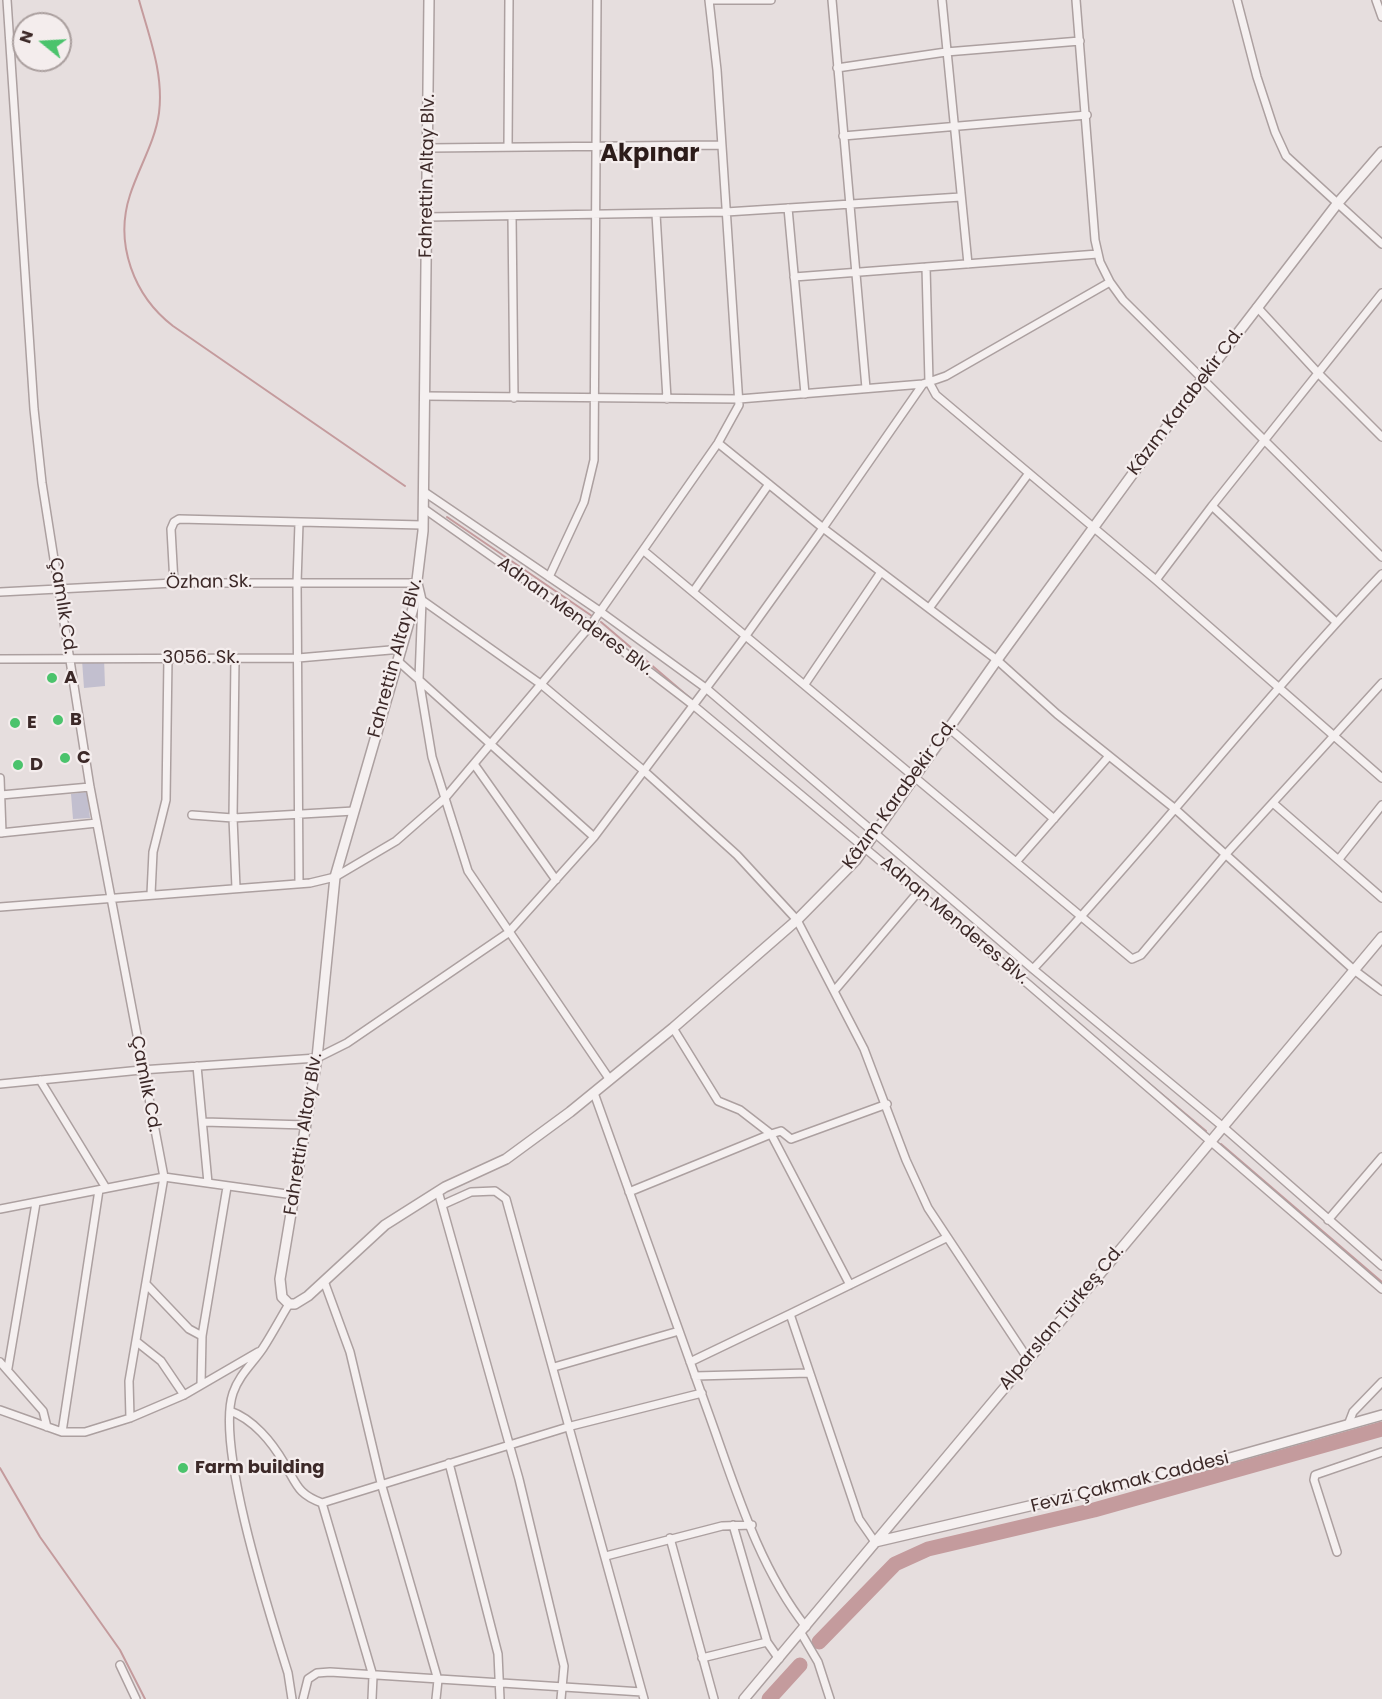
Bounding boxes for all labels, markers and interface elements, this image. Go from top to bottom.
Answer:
north arrow [12,12,72,72]
text: N [14,28,39,46]
street label: Fahrettin Altay Blv. [416,94,440,258]
district label: Akpınar [600,141,700,169]
street label: Kâzım Karabekir Cd. [1123,324,1249,480]
street label: Adnan Menderes Blv. [493,553,657,681]
street label: Çamlık Cd. [44,556,80,656]
street label: Özhan Sk. [166,571,252,595]
street label: Fahrettin Altay Blv. [364,576,428,740]
street label: 3056. Sk. [163,647,239,669]
place label: A [64,667,77,689]
marker: A [45,671,59,685]
place label: B [70,709,82,731]
place label: E [27,712,37,734]
marker: B [51,713,65,727]
marker: E [8,716,22,730]
street label: Kâzım Karabekir Cd. [839,716,961,874]
place label: C [77,747,91,769]
marker: C [58,751,72,765]
place label: D [30,754,43,776]
marker: D [11,758,25,772]
street label: Adnan Menderes Blv. [875,853,1033,989]
street label: Çamlık Cd. [125,1034,165,1134]
street label: Fahrettin Altay Blv. [281,1051,327,1217]
street label: Alparslan Türkeş Cd. [995,1241,1129,1395]
street label: Fevzi Çakmak Caddesi [1029,1448,1231,1518]
place label: Farm building [195,1457,325,1479]
marker: Farm building [176,1461,190,1475]

